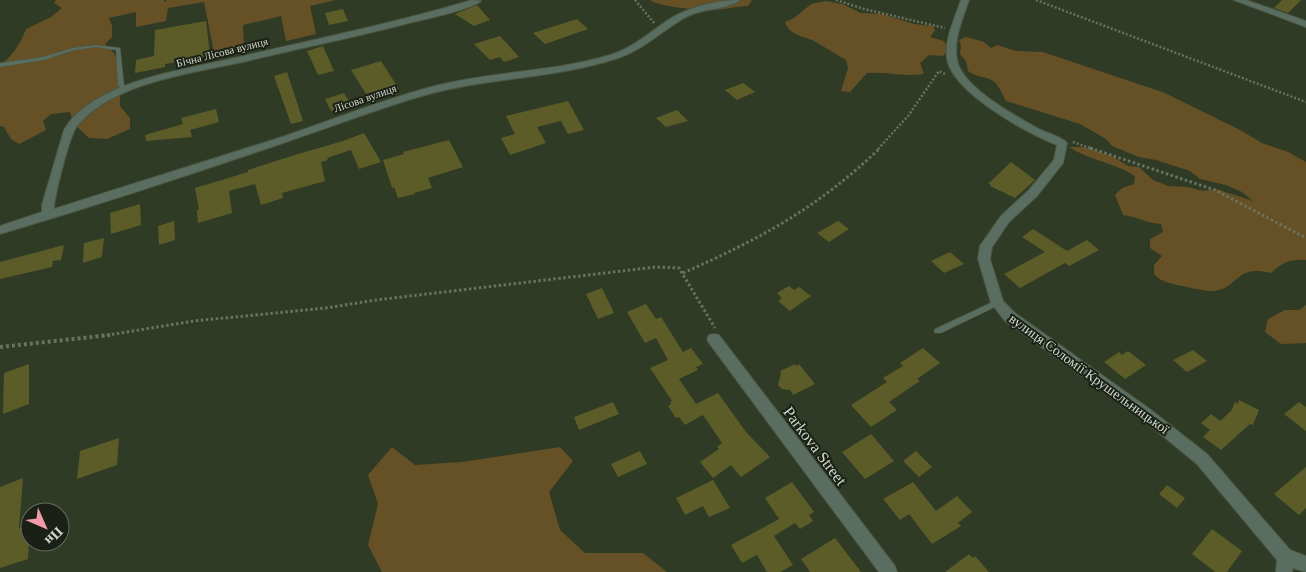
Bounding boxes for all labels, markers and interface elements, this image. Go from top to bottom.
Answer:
street label: Бічна Лісова вулиця [175,35,269,69]
street label: Лісова вулиця [332,82,398,114]
street label: вулиця Соломії Крушельницької [1006,311,1172,437]
street label: Parkova Street [780,403,850,489]
north arrow [20,502,70,552]
text: Пн [42,524,66,548]

